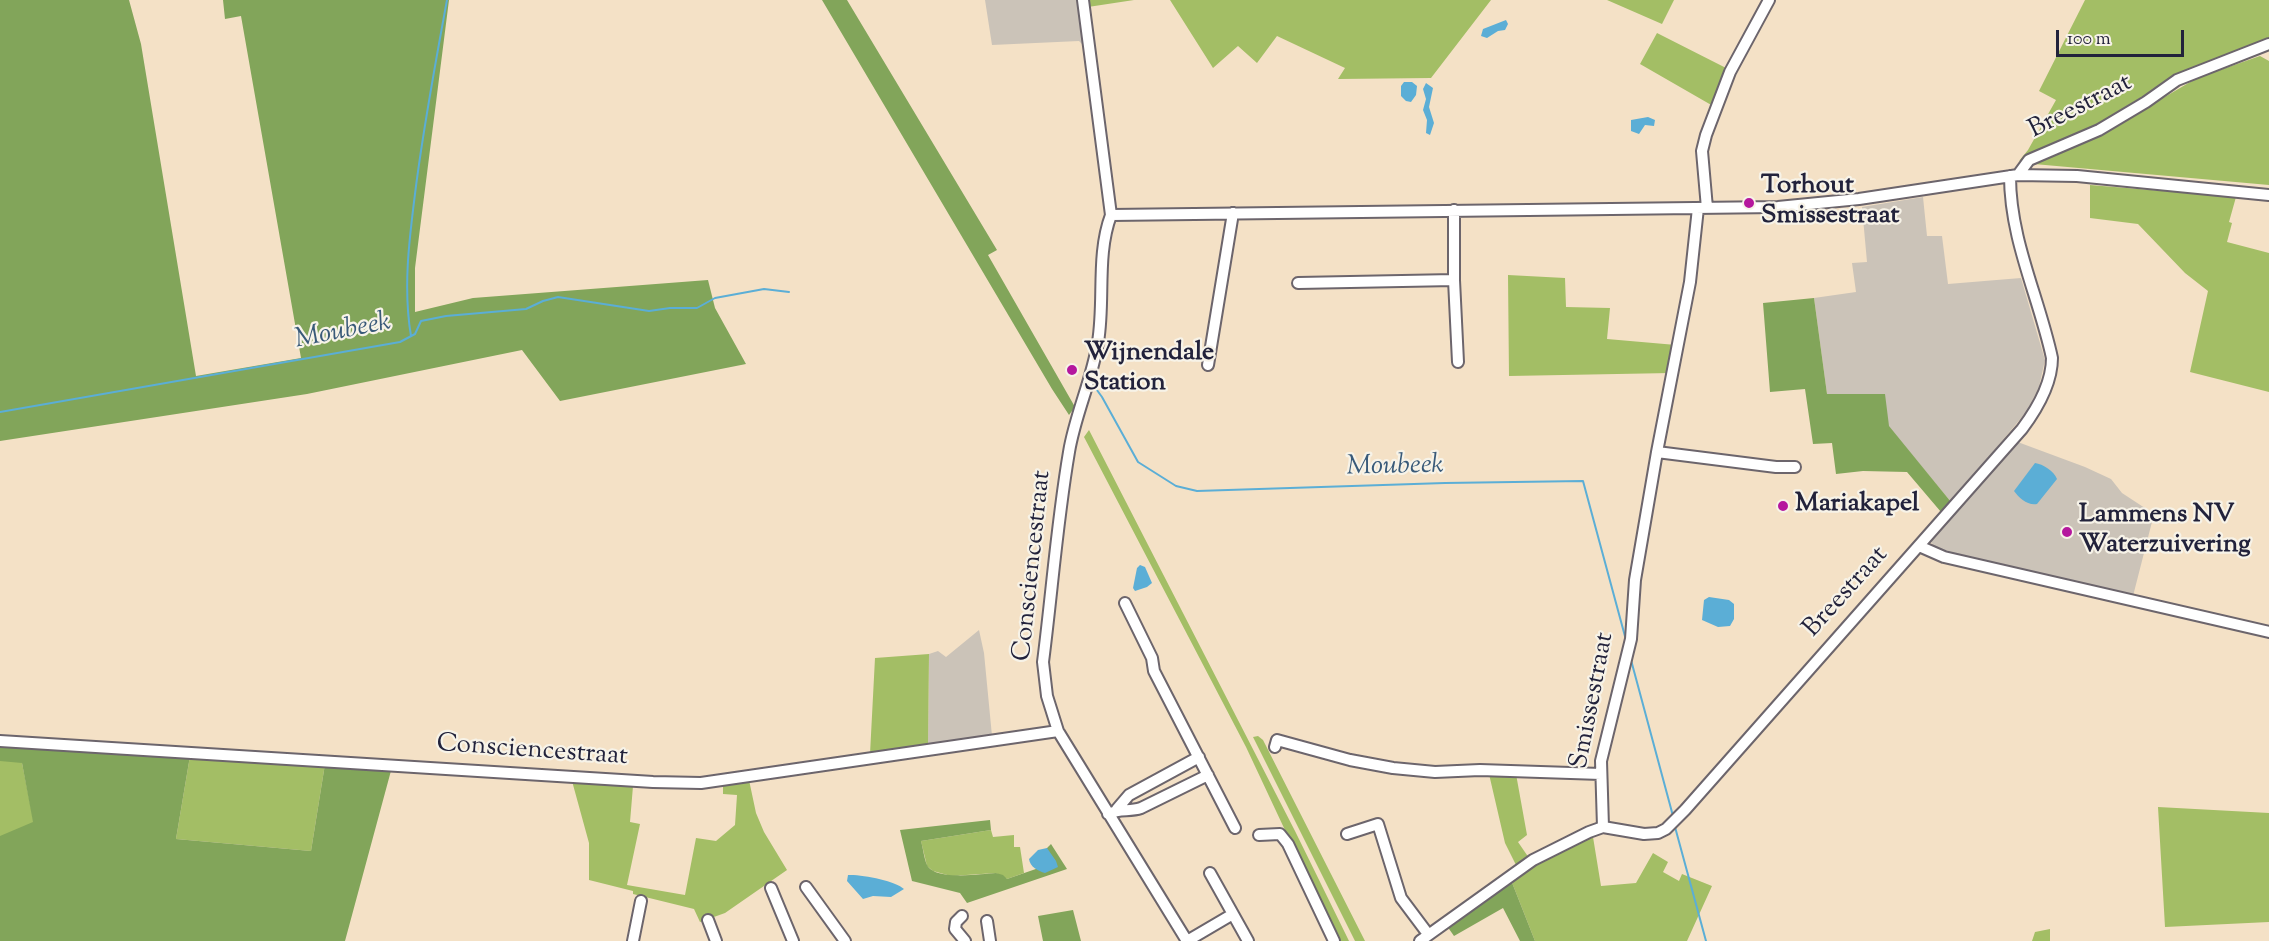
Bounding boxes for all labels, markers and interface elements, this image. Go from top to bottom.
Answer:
scale bar [2059,18,2186,56]
text: 100 m [2067,27,2111,53]
street label: Breestraat [2024,69,2138,147]
place label: Torhout Smissestraat [1761,172,1899,234]
marker: Torhout Smissestraat [1742,196,1756,210]
water label: Moubeek [292,308,394,358]
place label: Wijnendale Station [1084,339,1214,400]
marker: Wijnendale Station [1065,363,1079,377]
water label: Moubeek [1346,451,1444,485]
street label: Consciencestraat [1008,469,1060,663]
place label: Mariakapel [1795,490,1919,522]
marker: Mariakapel [1776,499,1790,513]
place label: Lammens NV Waterzuivering [2079,501,2251,562]
marker: Lammens NV Waterzuivering [2060,525,2074,539]
street label: Breestraat [1798,541,1896,645]
street label: Smissestraat [1565,630,1623,772]
street label: Consciencestraat [435,730,629,774]

